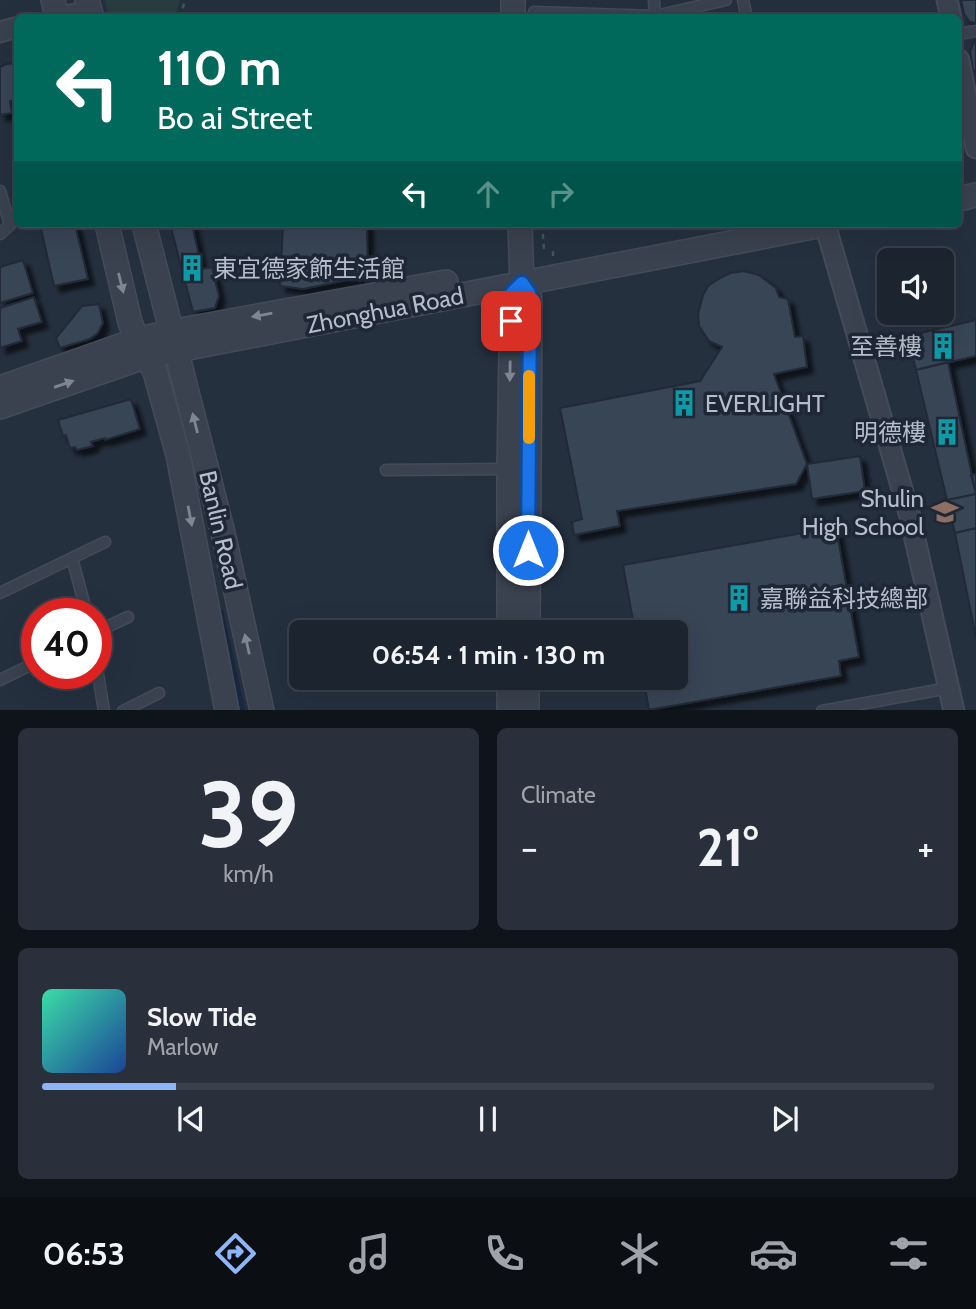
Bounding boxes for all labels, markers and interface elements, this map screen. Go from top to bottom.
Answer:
text: 110 m [157,38,281,97]
icon: left [42,42,133,133]
text: Bo ai Street [157,98,313,137]
icon: left [396,175,434,213]
icon: ahead [469,175,507,213]
icon: right [542,175,580,213]
map controls [877,248,954,325]
button: sound [877,248,954,325]
building icon: 東宜德家飾生活館 [177,253,207,283]
place label: 東宜德家飾生活館 [213,254,405,283]
one-way arrow [116,272,127,294]
street label: Zhonghua Road [304,281,466,339]
pin [481,291,541,351]
icon: arrive [492,302,530,340]
one-way arrow [251,310,273,321]
building icon: 至善樓 [928,331,958,361]
place label: 至善樓 [850,332,922,361]
one-way arrow [505,361,516,383]
one-way arrow [54,378,75,389]
building icon: EVERLIGHT [669,388,699,418]
place label: EVERLIGHT [705,389,825,418]
one-way arrow [189,411,200,433]
building icon: 明德樓 [932,417,962,447]
place label: 明德樓 [854,418,926,447]
street label: Banlin Road [193,468,249,592]
place label: Shulin High School [802,484,924,541]
school or university icon: Shulin High School [930,497,960,527]
one-way arrow [185,505,196,527]
position arrow [491,513,565,587]
building icon: 嘉聯益科技總部 [724,583,754,613]
place label: 嘉聯益科技總部 [760,584,928,613]
speed limit sign: 40 [21,598,112,689]
one-way arrow [242,633,253,655]
text: 06:54 · 1 min · 130 m [372,639,605,671]
text: 39 [198,759,299,870]
text: Climate [521,781,596,809]
text: 21° [697,816,758,879]
text: − [521,824,538,871]
text: + [917,824,934,871]
text: km/h [223,860,274,888]
text: Slow Tide [147,1001,257,1033]
text: Marlow [147,1033,218,1061]
icon: previous [172,1100,210,1138]
icon: pause [469,1100,507,1138]
icon: next [766,1100,804,1138]
icon: directions [211,1229,260,1278]
icon: music [345,1229,394,1278]
icon: phone [480,1229,529,1278]
icon: climate [615,1229,664,1278]
icon: car [749,1229,798,1278]
icon: filters [884,1229,933,1278]
text: 06:53 [43,1234,125,1273]

